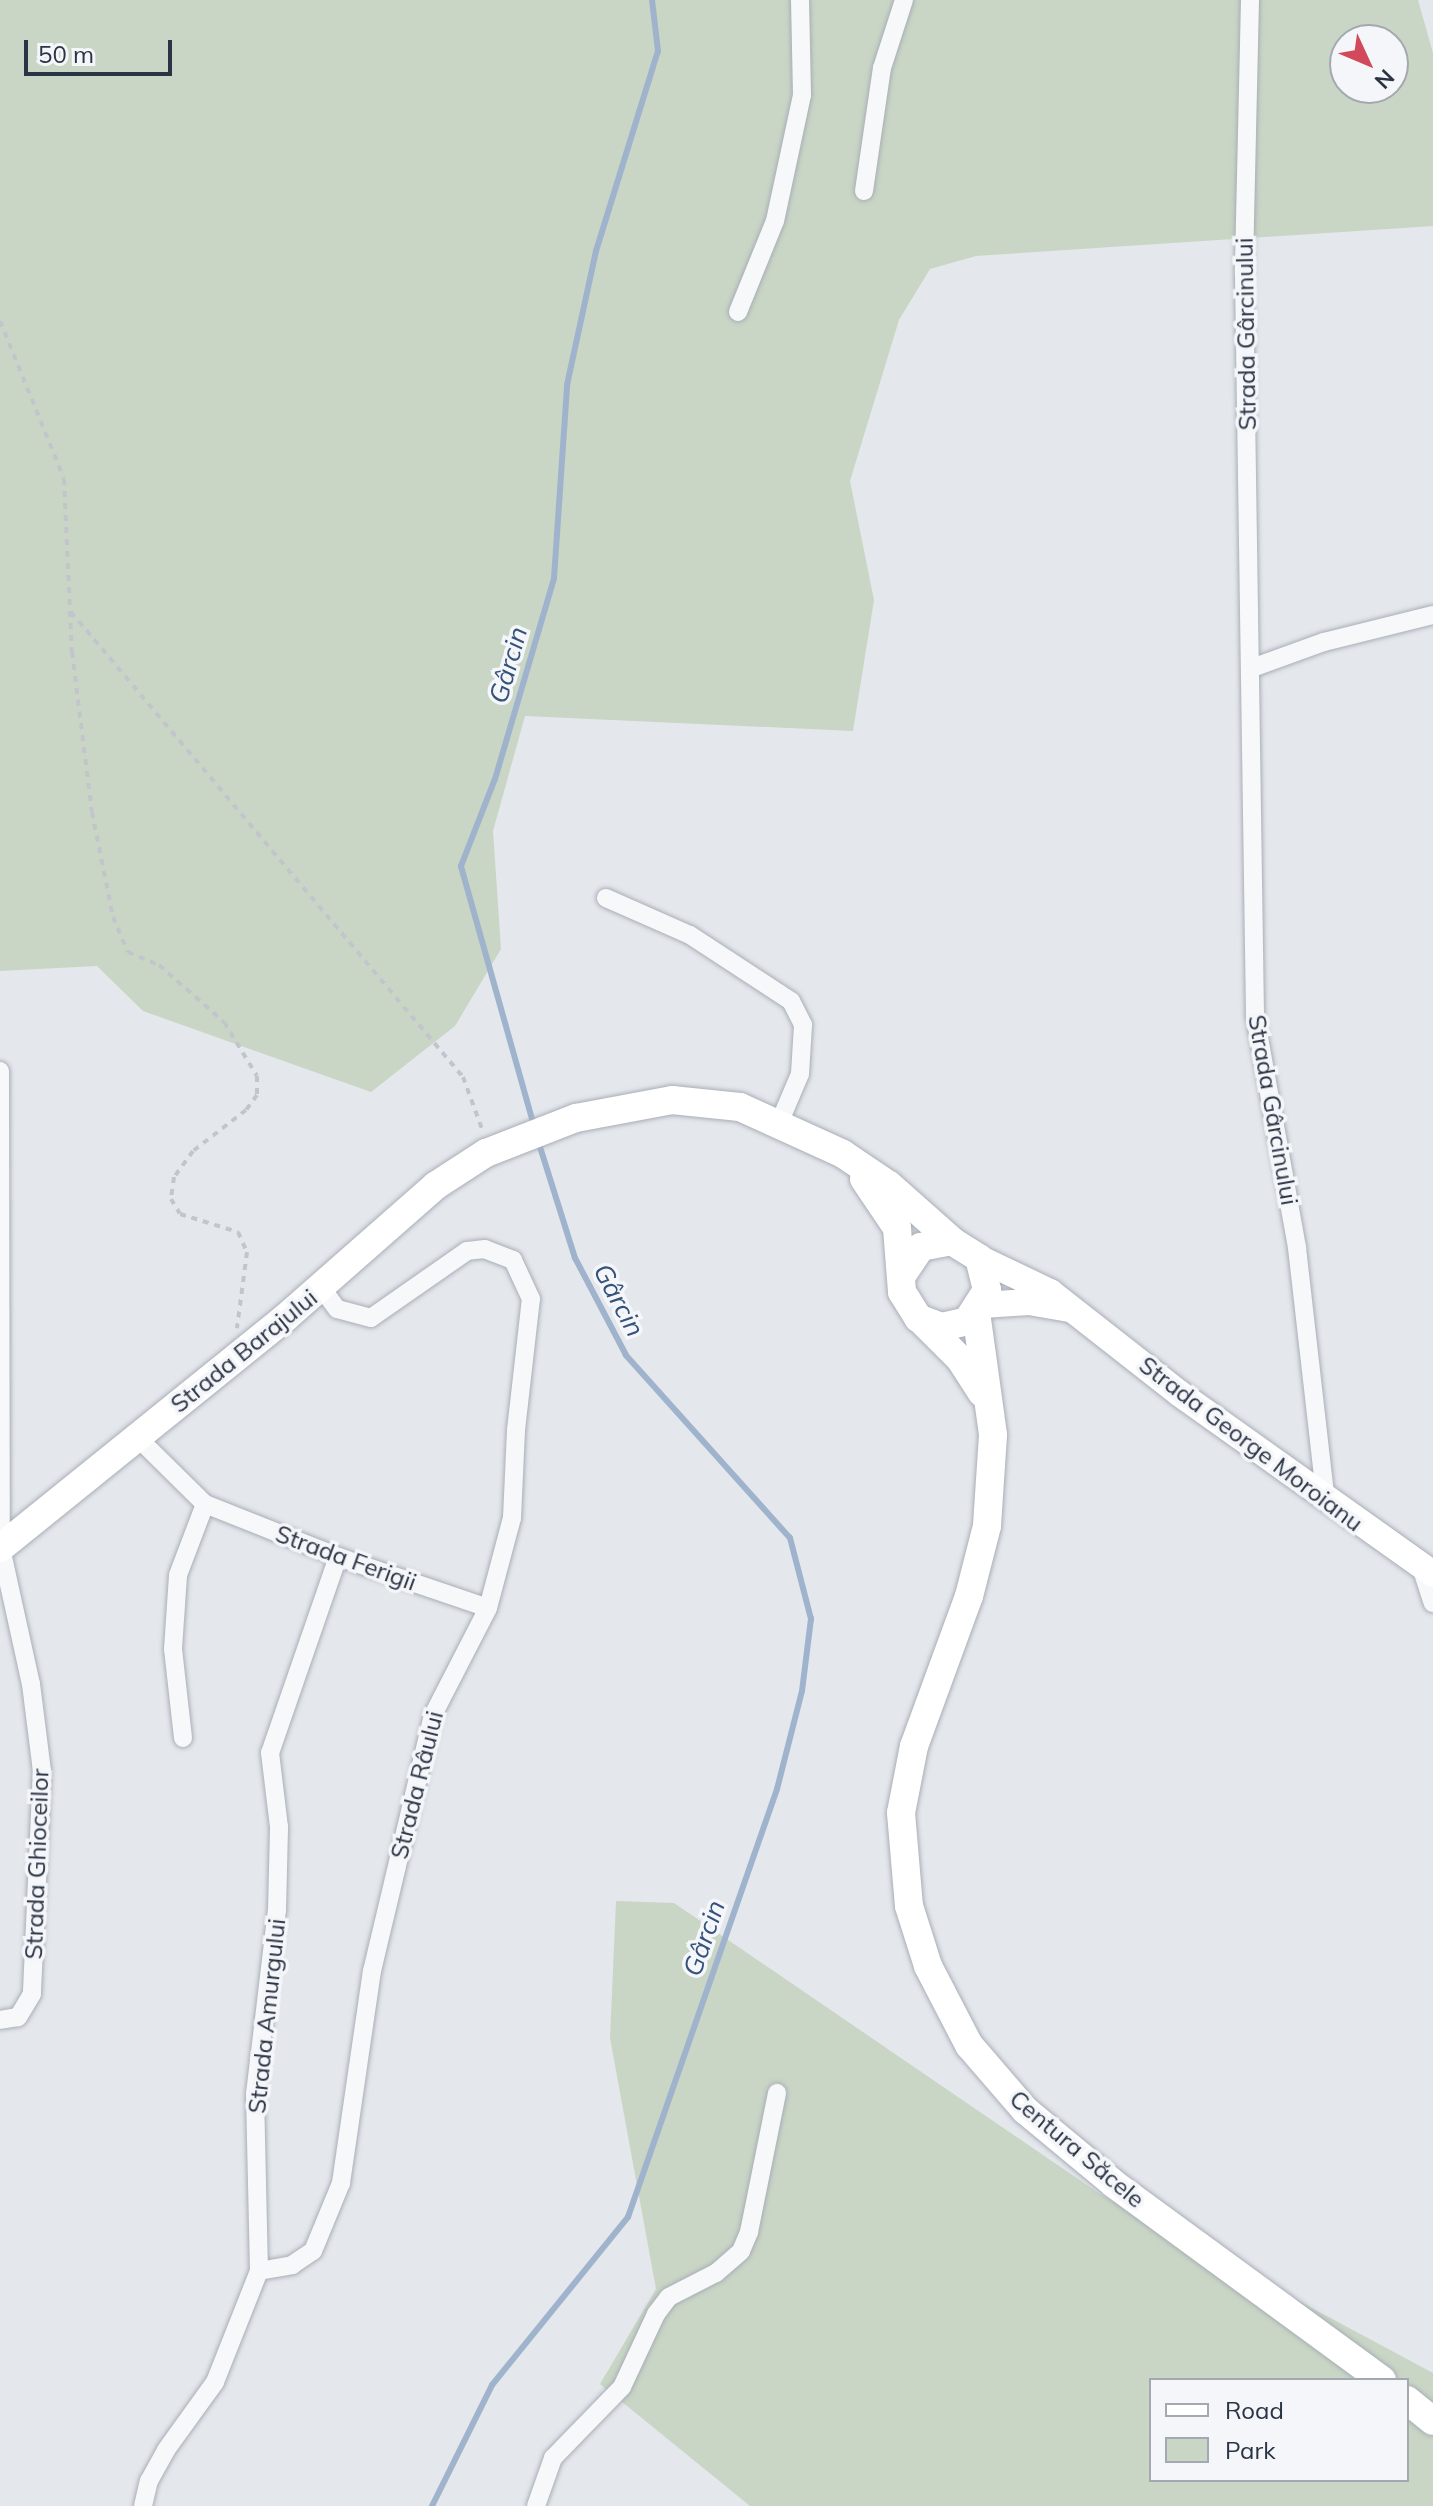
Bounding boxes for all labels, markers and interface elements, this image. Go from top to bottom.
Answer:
scale bar [28,24,176,74]
north arrow [1329,24,1409,104]
text: 50 m [38,39,94,69]
text: N [1369,64,1401,95]
street label: Strada Gârcinului [1230,237,1262,431]
water label: Gârcin [482,623,534,707]
street label: Strada Gârcinului [1242,1013,1304,1207]
water label: Gârcin [587,1258,651,1342]
street label: Strada Barajului [165,1283,323,1419]
street label: Strada George Moroianu [1133,1350,1369,1538]
street label: Strada Ferigii [272,1519,420,1597]
street label: Strada Râului [385,1708,449,1862]
street label: Strada Ghioceilor [19,1768,55,1960]
water label: Gârcin [677,1896,731,1980]
street label: Strada Amurgului [242,1917,292,2115]
street label: Centura Săcele [1004,2084,1150,2214]
legend [1149,2378,1409,2482]
text: Road [1225,2395,1284,2425]
text: Park [1225,2435,1276,2465]

